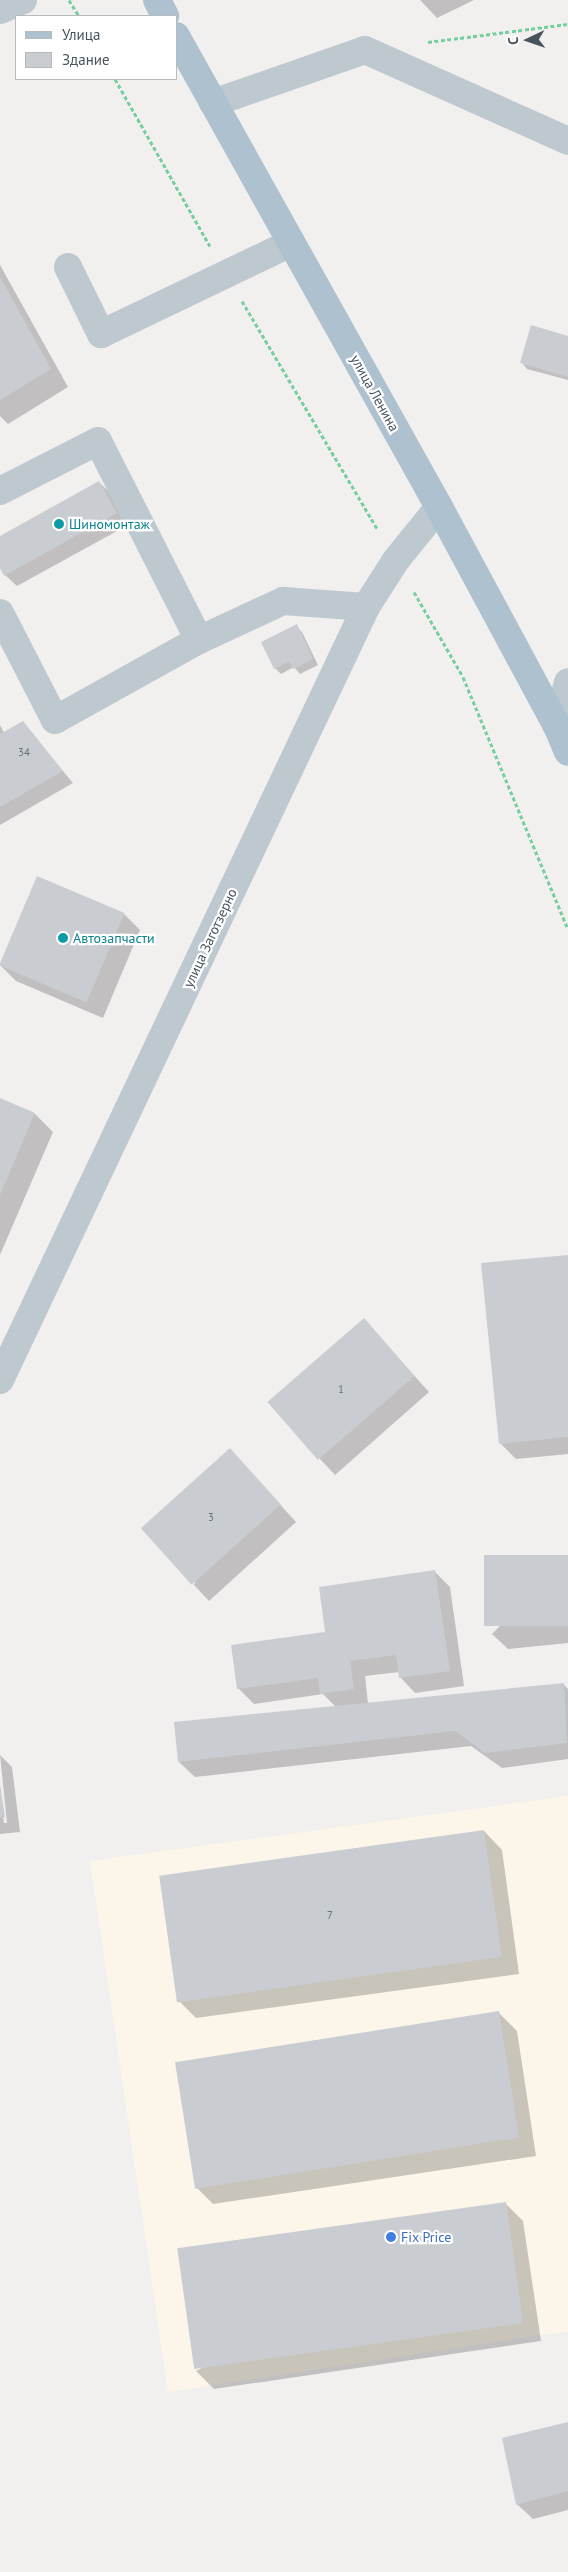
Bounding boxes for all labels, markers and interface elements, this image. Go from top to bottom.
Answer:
legend [15,15,178,80]
north arrow [503,15,553,65]
text: Улица [62,25,100,44]
text: С [504,36,522,45]
text: Здание [62,50,110,69]
street label: улица Ленина [347,352,403,434]
place label: Шиномонтаж [69,516,150,532]
marker: Шиномонтаж [53,518,65,530]
house number: 34 [18,745,30,759]
street label: улица Заготзерно [180,886,240,990]
place label: Автозапчасти [73,930,155,946]
marker: Автозапчасти [57,932,69,944]
house number: 1 [338,1382,344,1396]
house number: 3 [208,1510,214,1524]
house number: 7 [327,1908,333,1922]
place label: Fix Price [401,2229,452,2245]
marker: Fix Price [385,2231,397,2243]

